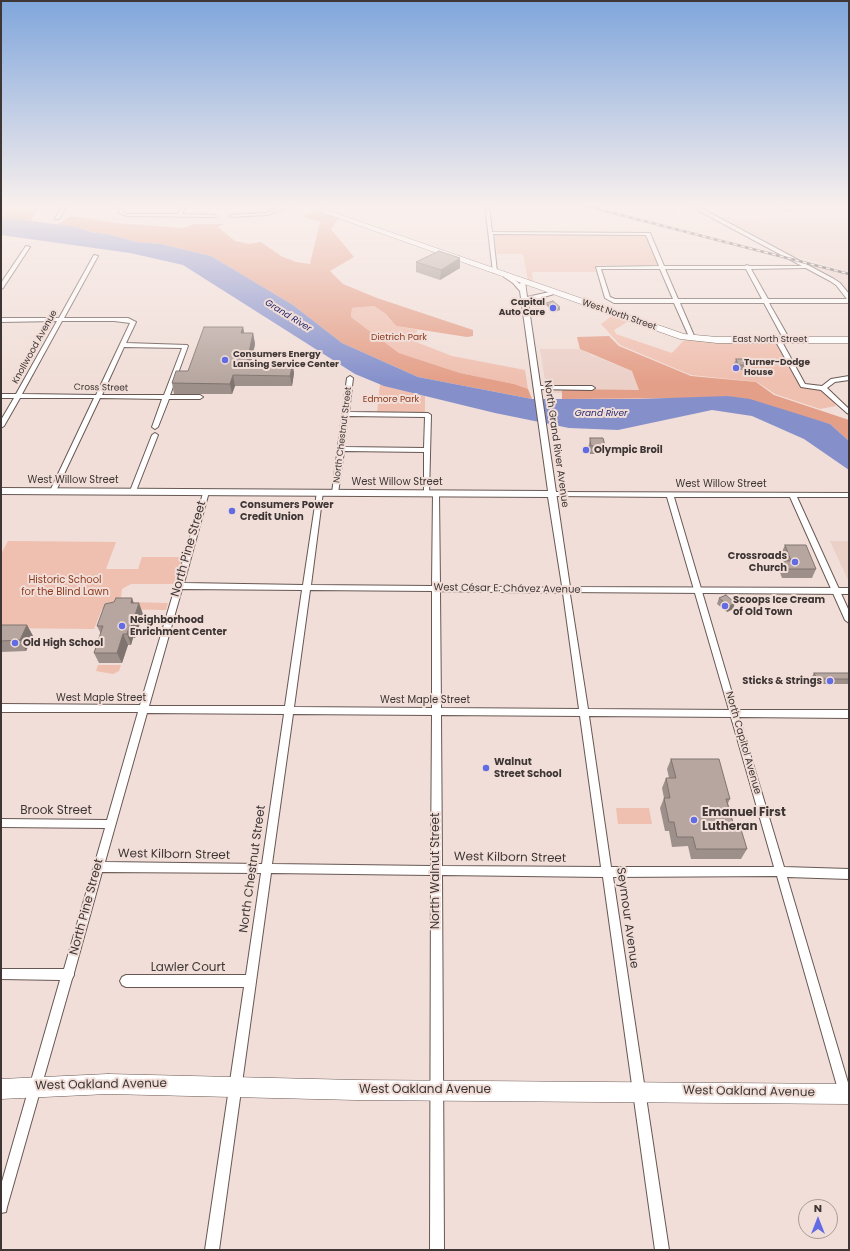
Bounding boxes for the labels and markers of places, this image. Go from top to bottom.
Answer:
place label: Capital Auto Care [499,298,545,319]
marker: Capital Auto Care [548,303,558,313]
place label: Consumers Energy Lansing Service Center [233,350,339,371]
marker: Consumers Energy Lansing Service Center [220,355,230,365]
place label: Turner-Dodge House [744,358,810,379]
marker: Turner-Dodge House [731,363,741,373]
place label: Olympic Broil [594,444,663,456]
marker: Olympic Broil [581,445,591,455]
place label: Consumers Power Credit Union [240,499,333,522]
marker: Consumers Power Credit Union [227,506,237,516]
place label: Crossroads Church [728,550,787,574]
marker: Crossroads Church [790,557,800,567]
place label: Scoops Ice Cream of Old Town [733,594,825,618]
marker: Scoops Ice Cream of Old Town [720,601,730,611]
place label: Neighborhood Enrichment Center [130,614,227,638]
marker: Neighborhood Enrichment Center [117,621,127,631]
place label: Old High School [23,637,103,649]
marker: Old High School [10,638,20,648]
place label: Sticks & Strings [742,675,822,687]
marker: Sticks & Strings [825,676,835,686]
place label: Walnut Street School [494,756,562,780]
marker: Walnut Street School [481,763,491,773]
place label: Emanuel First Lutheran [702,806,786,834]
marker: Emanuel First Lutheran [689,815,699,825]

